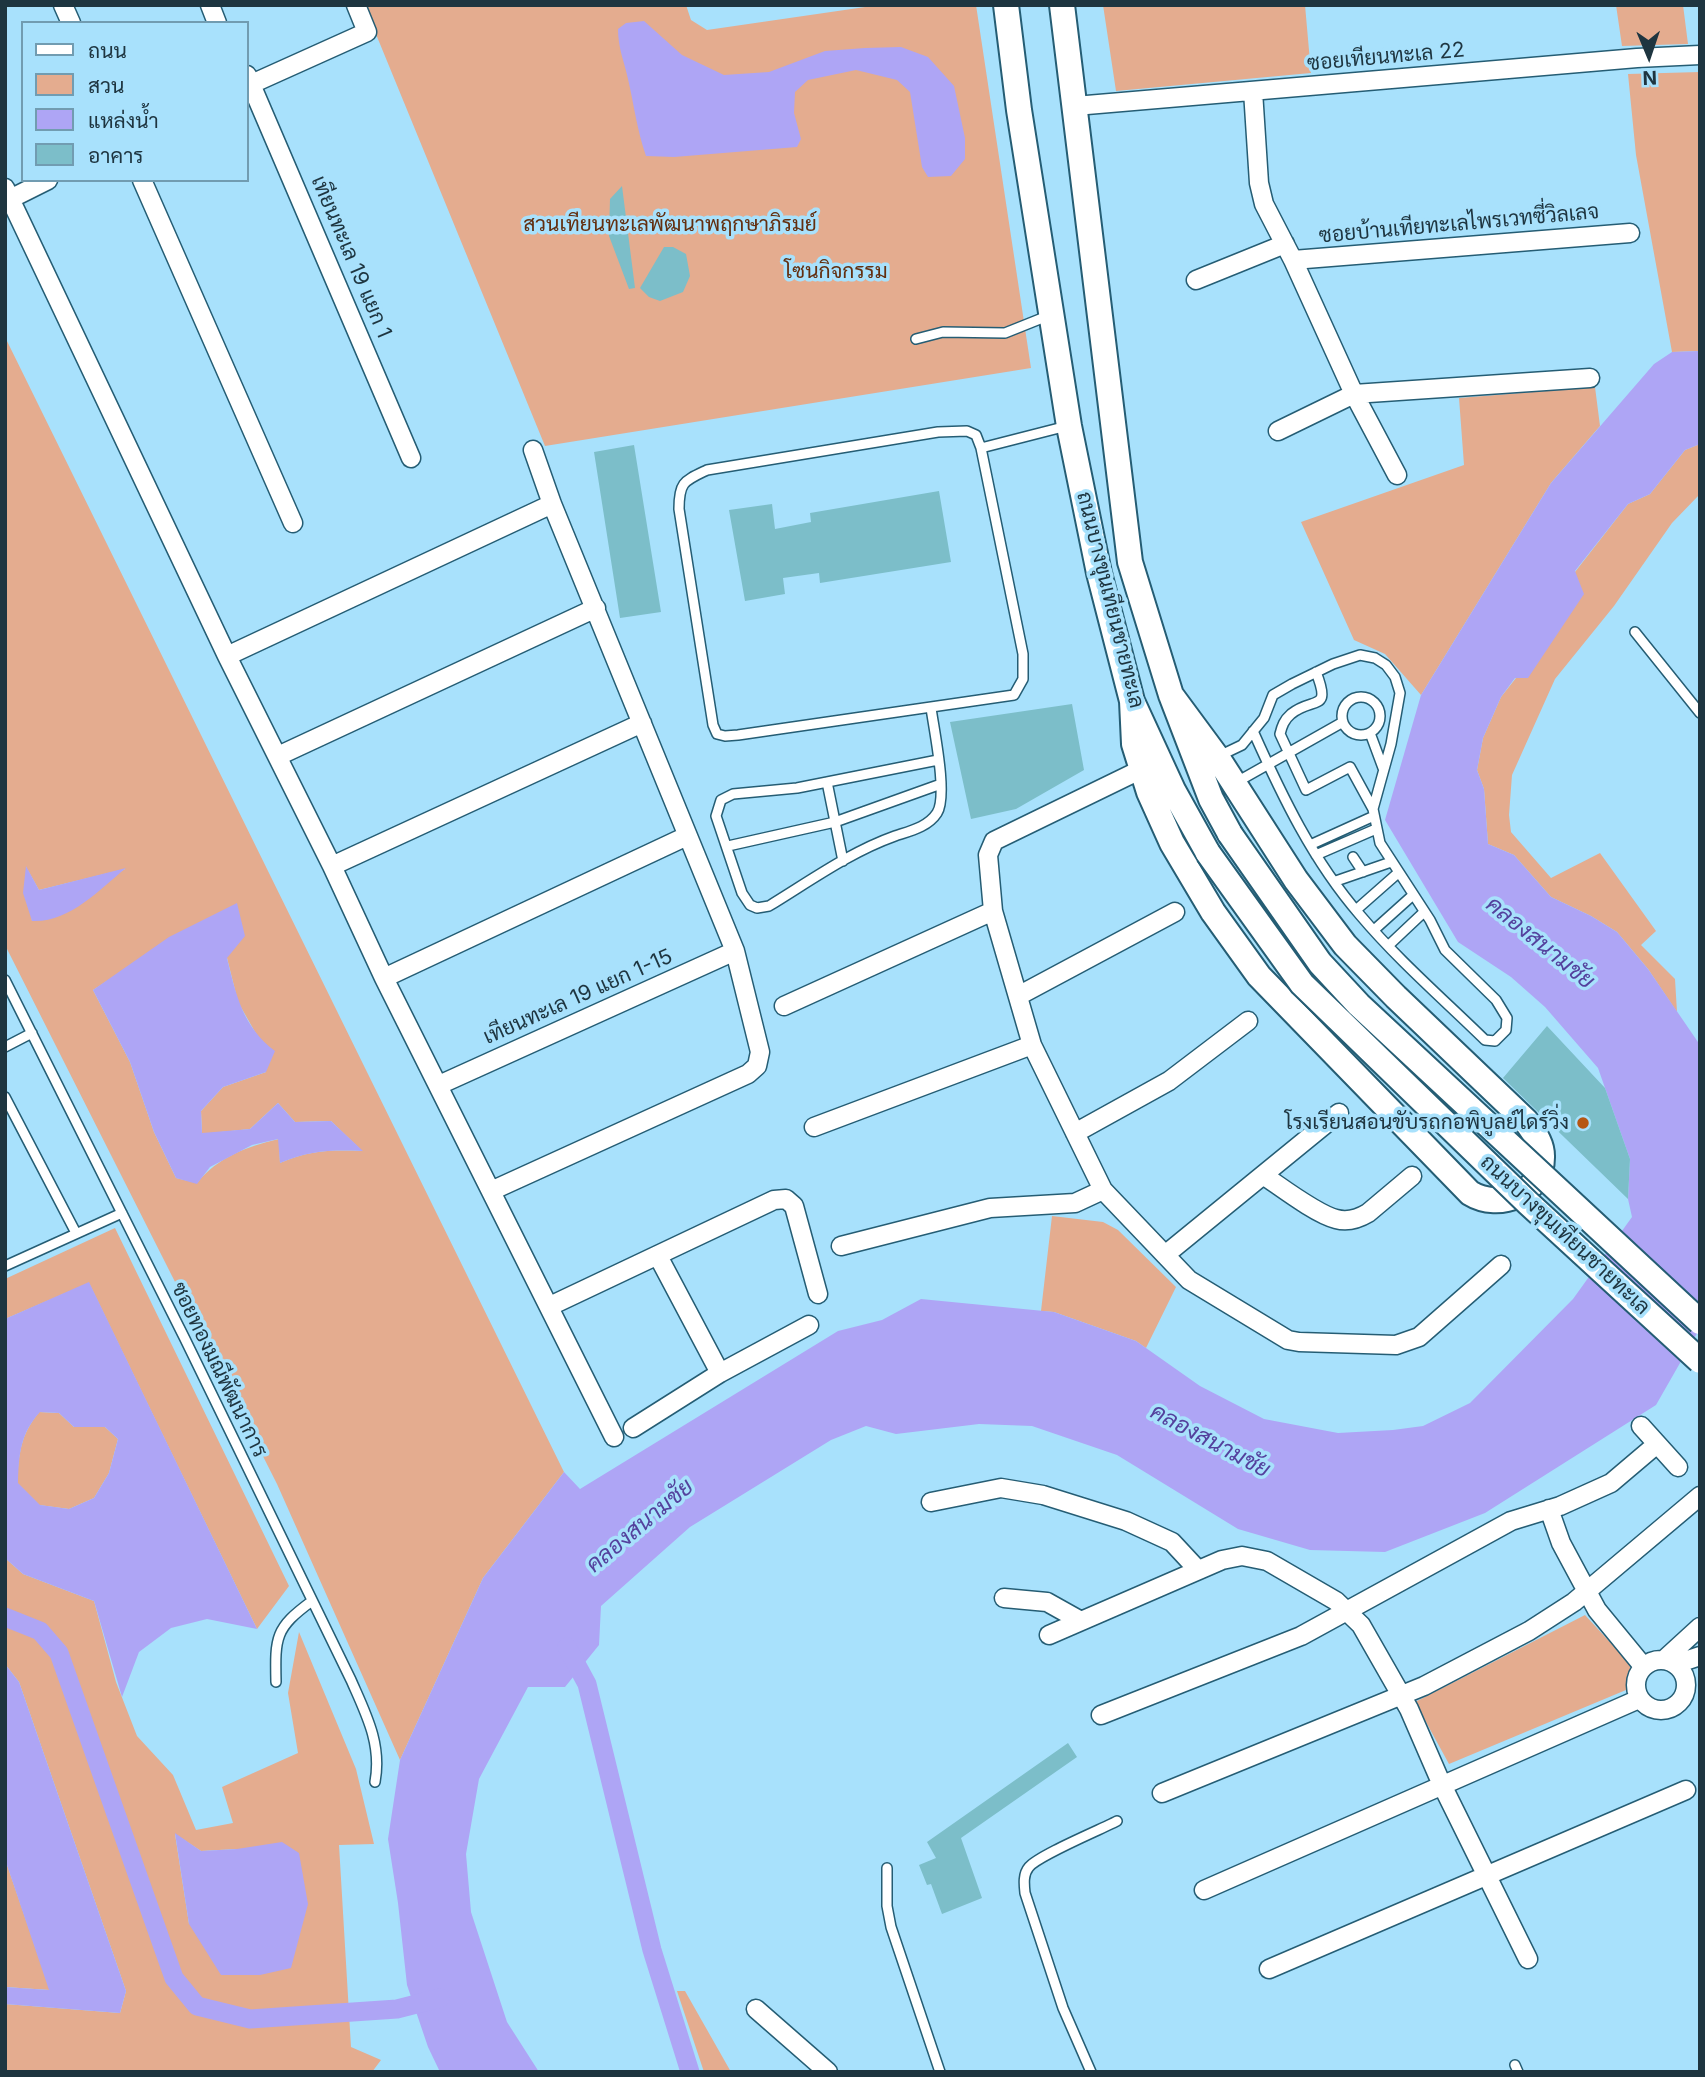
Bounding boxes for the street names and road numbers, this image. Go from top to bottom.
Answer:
street label: ซอยเทียนทะเล 22 [1306,38,1466,76]
street label: เทียนทะเล 19 แยก 1 [306,172,396,342]
street label: ซอยบ้านเทียทะเลไพรเวทซี่วิลเลจ [1318,199,1600,249]
street label: ถนนบางขุนเทียนชายทะเล [1071,489,1149,711]
street label: เทียนทะเล 19 แยก 1-15 [479,944,677,1050]
street label: ถนนบางขุนเทียนชายทะเล [1475,1150,1655,1320]
street label: ซอยทองมณีพัฒนาการ [166,1278,272,1462]

